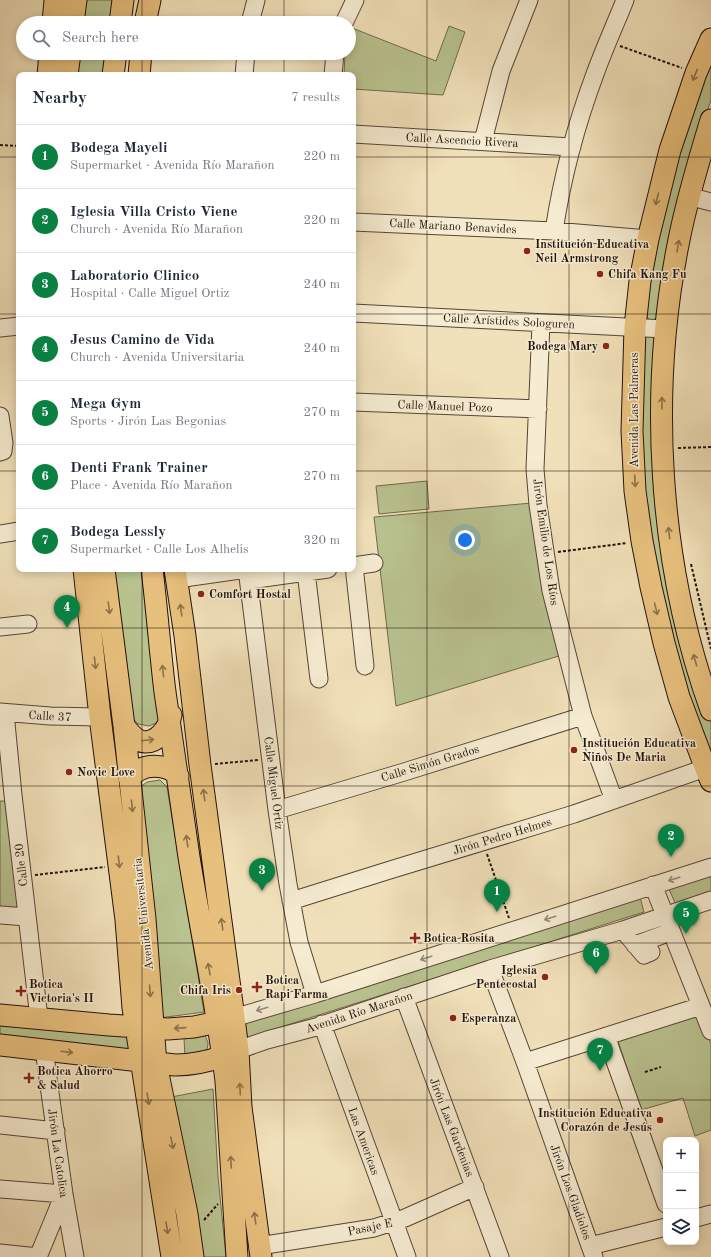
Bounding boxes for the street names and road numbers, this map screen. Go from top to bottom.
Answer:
street label: Calle Ascencio Rivera [405,132,519,150]
street label: Calle Mariano Benavides [389,218,517,236]
street label: Calle Arístides Sologuren [443,313,576,331]
street label: Avenida Las Palmeras [629,352,641,468]
street label: Calle Manuel Pozo [397,399,493,415]
street label: Jirón Emilio de Los Ríos [530,478,560,606]
street label: Calle 37 [28,710,72,724]
street label: Calle Miguel Ortiz [261,736,285,830]
street label: Calle Simón Grados [380,743,481,785]
street label: Jirón Pedro Helmes [452,816,553,858]
street label: Calle 20 [13,843,31,887]
street label: Avenida Universitaria [132,857,156,971]
street label: Avenida Río Marañon [304,990,415,1036]
street label: Jirón Las Gardenias [427,1076,476,1179]
street label: Las Americas [345,1106,381,1177]
street label: Jirón La Catolica [45,1108,69,1198]
street label: Jirón Los Gladiolos [547,1143,593,1242]
street label: Pasaje E [347,1217,394,1239]

